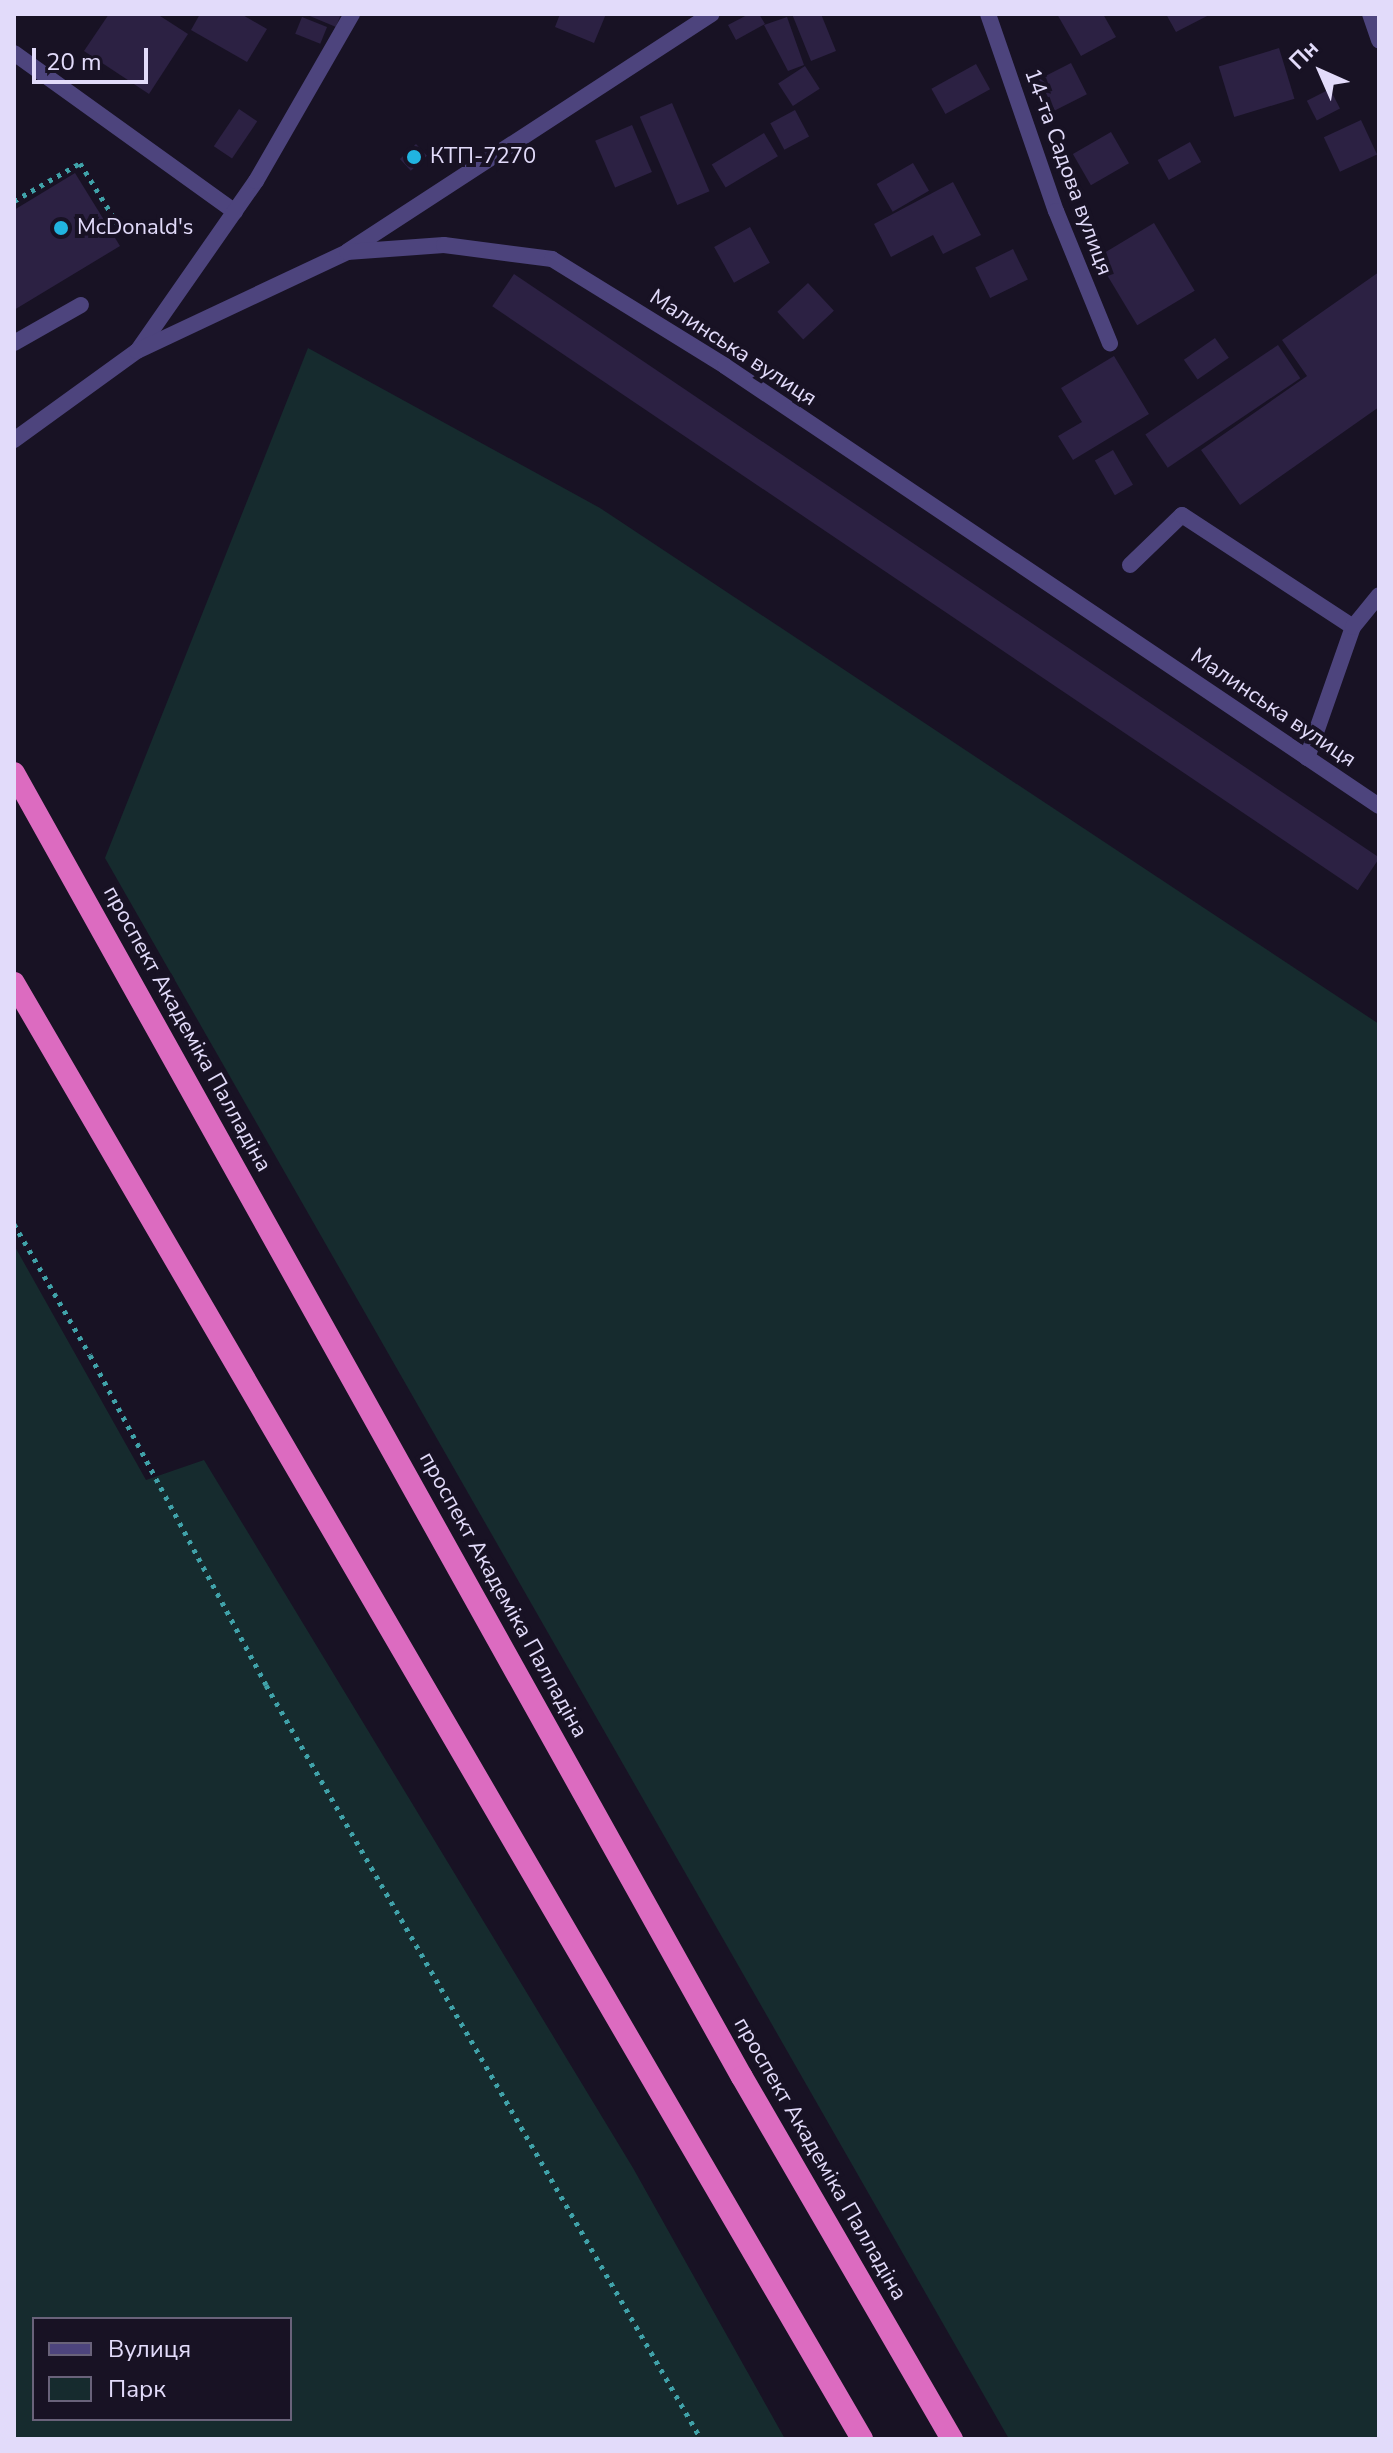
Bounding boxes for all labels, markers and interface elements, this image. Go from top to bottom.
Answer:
scale bar [36,32,152,82]
north arrow [1281,32,1361,112]
text: Пн [1283,34,1325,76]
text: 20 m [46,46,102,78]
street label: 14-та Садова вулиця [1018,65,1118,279]
place label: КТП-7270 [430,144,536,170]
marker: КТП-7270 [405,148,423,166]
place label: McDonald's [77,215,193,241]
marker: McDonald's [52,219,70,237]
street label: Малинська вулиця [645,284,821,412]
street label: Малинська вулиця [1185,643,1361,773]
street label: проспект Академіка Палладіна [97,882,277,1176]
street label: проспект Академіка Палладіна [413,1448,593,1742]
street label: проспект Академіка Палладіна [728,2013,912,2305]
legend [32,2317,292,2421]
text: Вулиця [108,2333,191,2365]
text: Парк [108,2373,166,2405]

